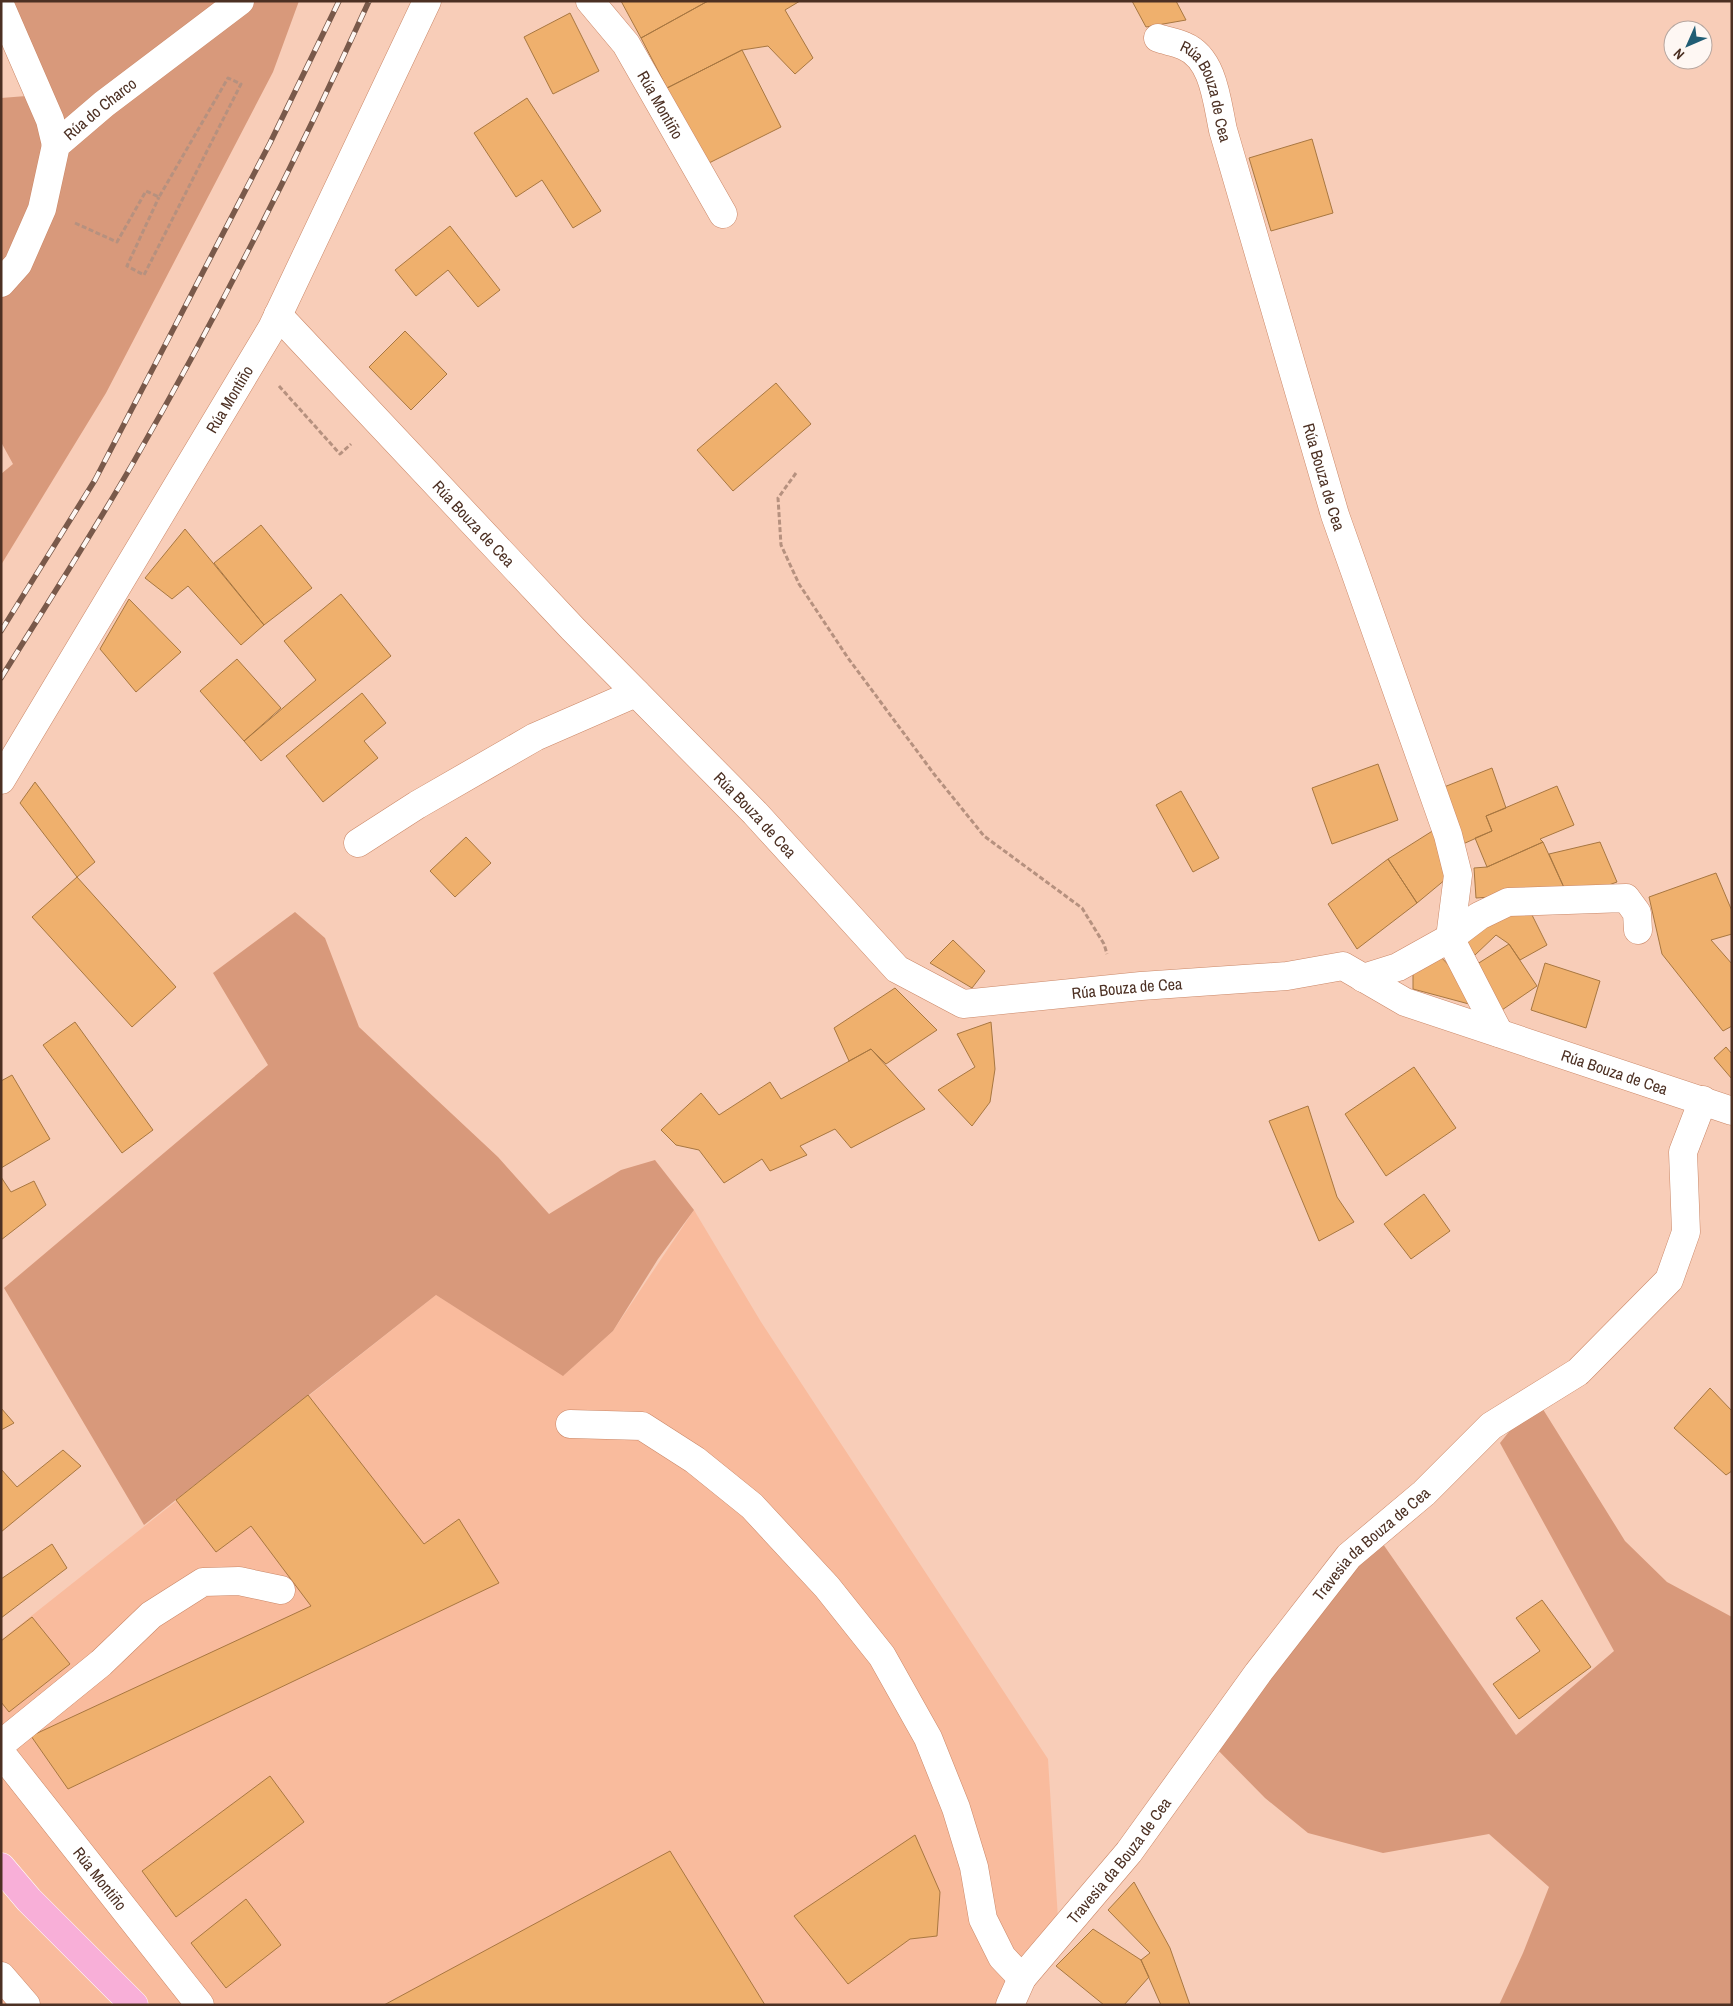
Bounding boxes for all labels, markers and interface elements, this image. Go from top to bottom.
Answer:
north arrow [1663,20,1713,70]
street label: Rúa Bouza de Cea [1177,35,1237,145]
text: N [1670,45,1688,63]
street label: Rúa Montiño [632,67,689,143]
street label: Rúa do Charco [59,72,141,145]
street label: Rúa Montiño [201,361,258,437]
street label: Rúa Bouza de Cea [1298,421,1351,534]
street label: Rúa Bouza de Cea [428,475,520,572]
street label: Rúa Bouza de Cea [709,767,802,863]
street label: Rúa Bouza de Cea [1071,972,1184,1004]
street label: Rúa Bouza de Cea [1558,1044,1671,1100]
street label: Travesia da Bouza de Cea [1307,1482,1435,1605]
street label: Travesia da Bouza de Cea [1062,1792,1176,1928]
street label: Rúa Montiño [68,1842,132,1915]

